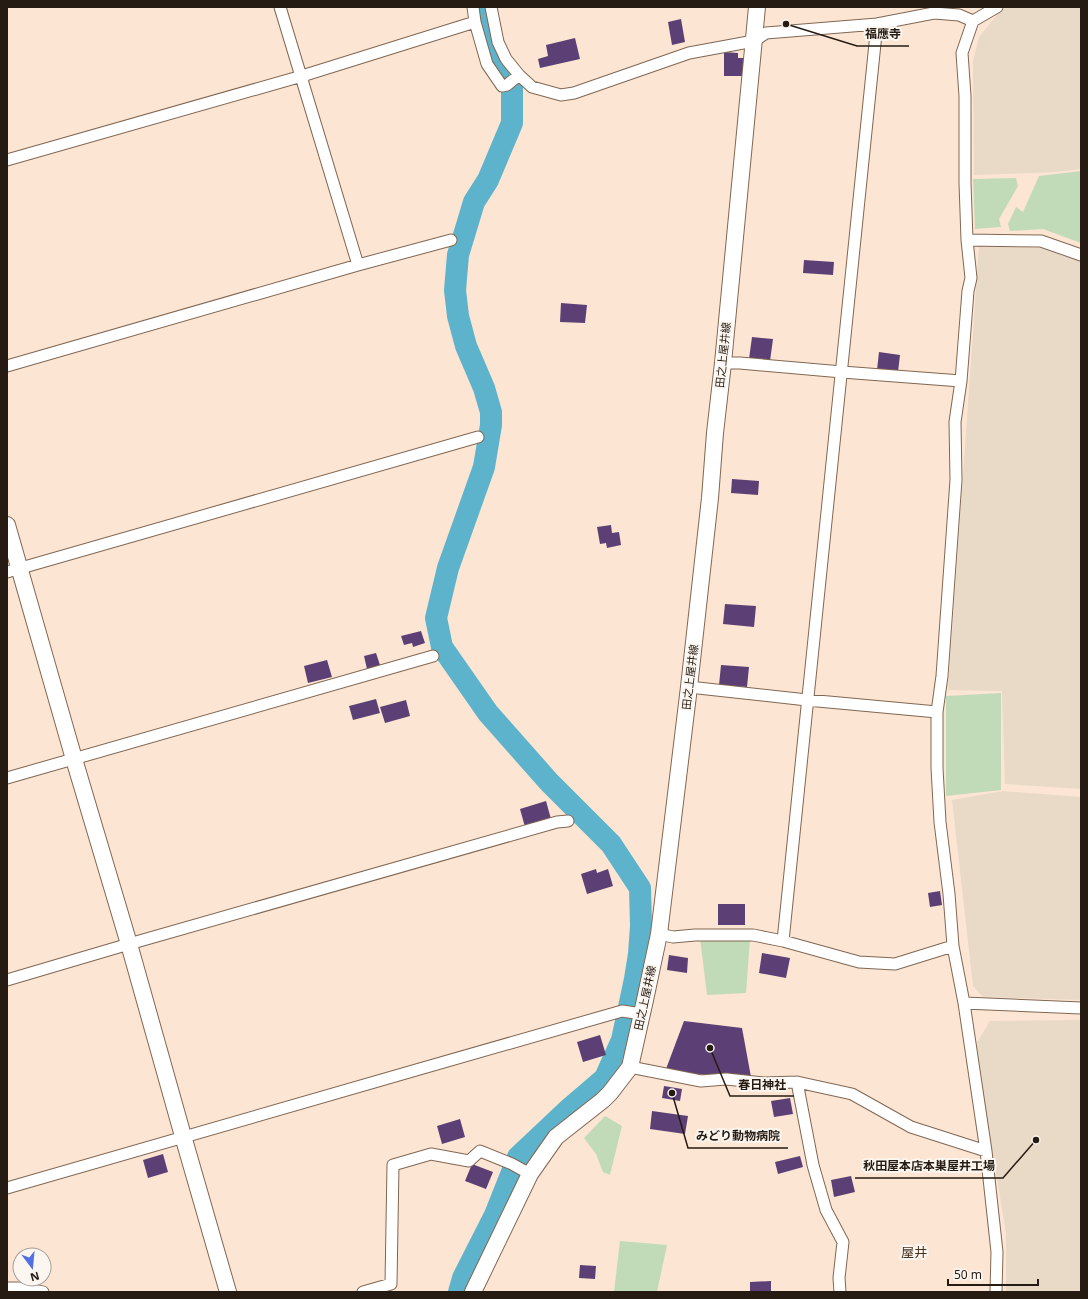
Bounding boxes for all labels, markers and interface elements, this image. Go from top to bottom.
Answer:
callout: 福應寺 [857,22,909,46]
text: 福應寺 [865,25,901,42]
street label: 田之上屋井線 [712,321,733,389]
street label: 田之上屋井線 [678,643,701,711]
street label: 田之上屋井線 [630,964,659,1032]
callout: 春日神社 [730,1072,794,1096]
text: 春日神社 [738,1076,786,1093]
callout: みどり動物病院 [688,1124,788,1148]
text: みどり動物病院 [696,1127,780,1144]
callout: 秋田屋本店本巣屋井工場 [855,1154,1003,1178]
text: 秋田屋本店本巣屋井工場 [863,1157,995,1174]
district label: 屋井 [901,1243,927,1261]
north arrow [12,1247,52,1287]
scale bar [948,1261,1038,1287]
text: 50 m [954,1266,982,1283]
text: N [29,1269,41,1286]

